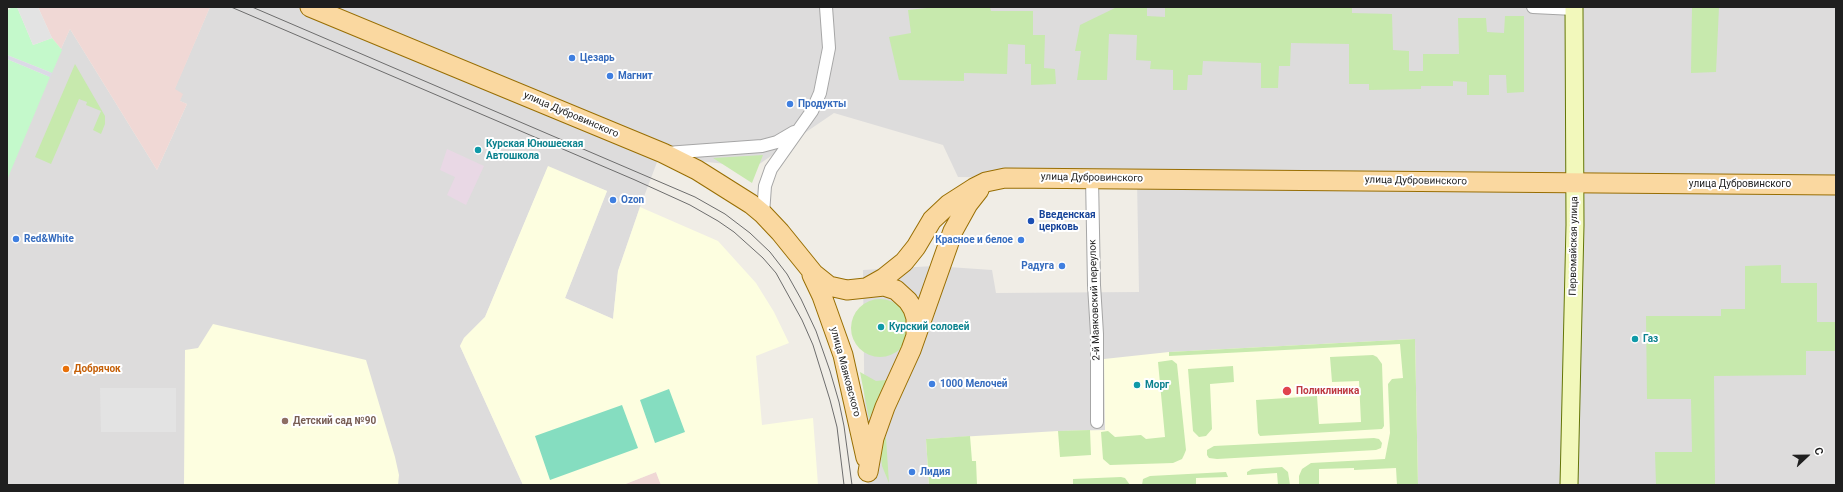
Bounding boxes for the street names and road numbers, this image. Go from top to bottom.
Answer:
street label: улица Дубровинского [522,90,620,140]
street label: улица Дубровинского [1041,171,1143,185]
street label: улица Дубровинского [1365,174,1467,188]
street label: улица Дубровинского [1689,178,1791,190]
street label: Первомайская улица [1567,196,1581,296]
street label: 2-й Маяковский переулок [1087,239,1103,361]
street label: улица Маяковского [827,326,863,418]

